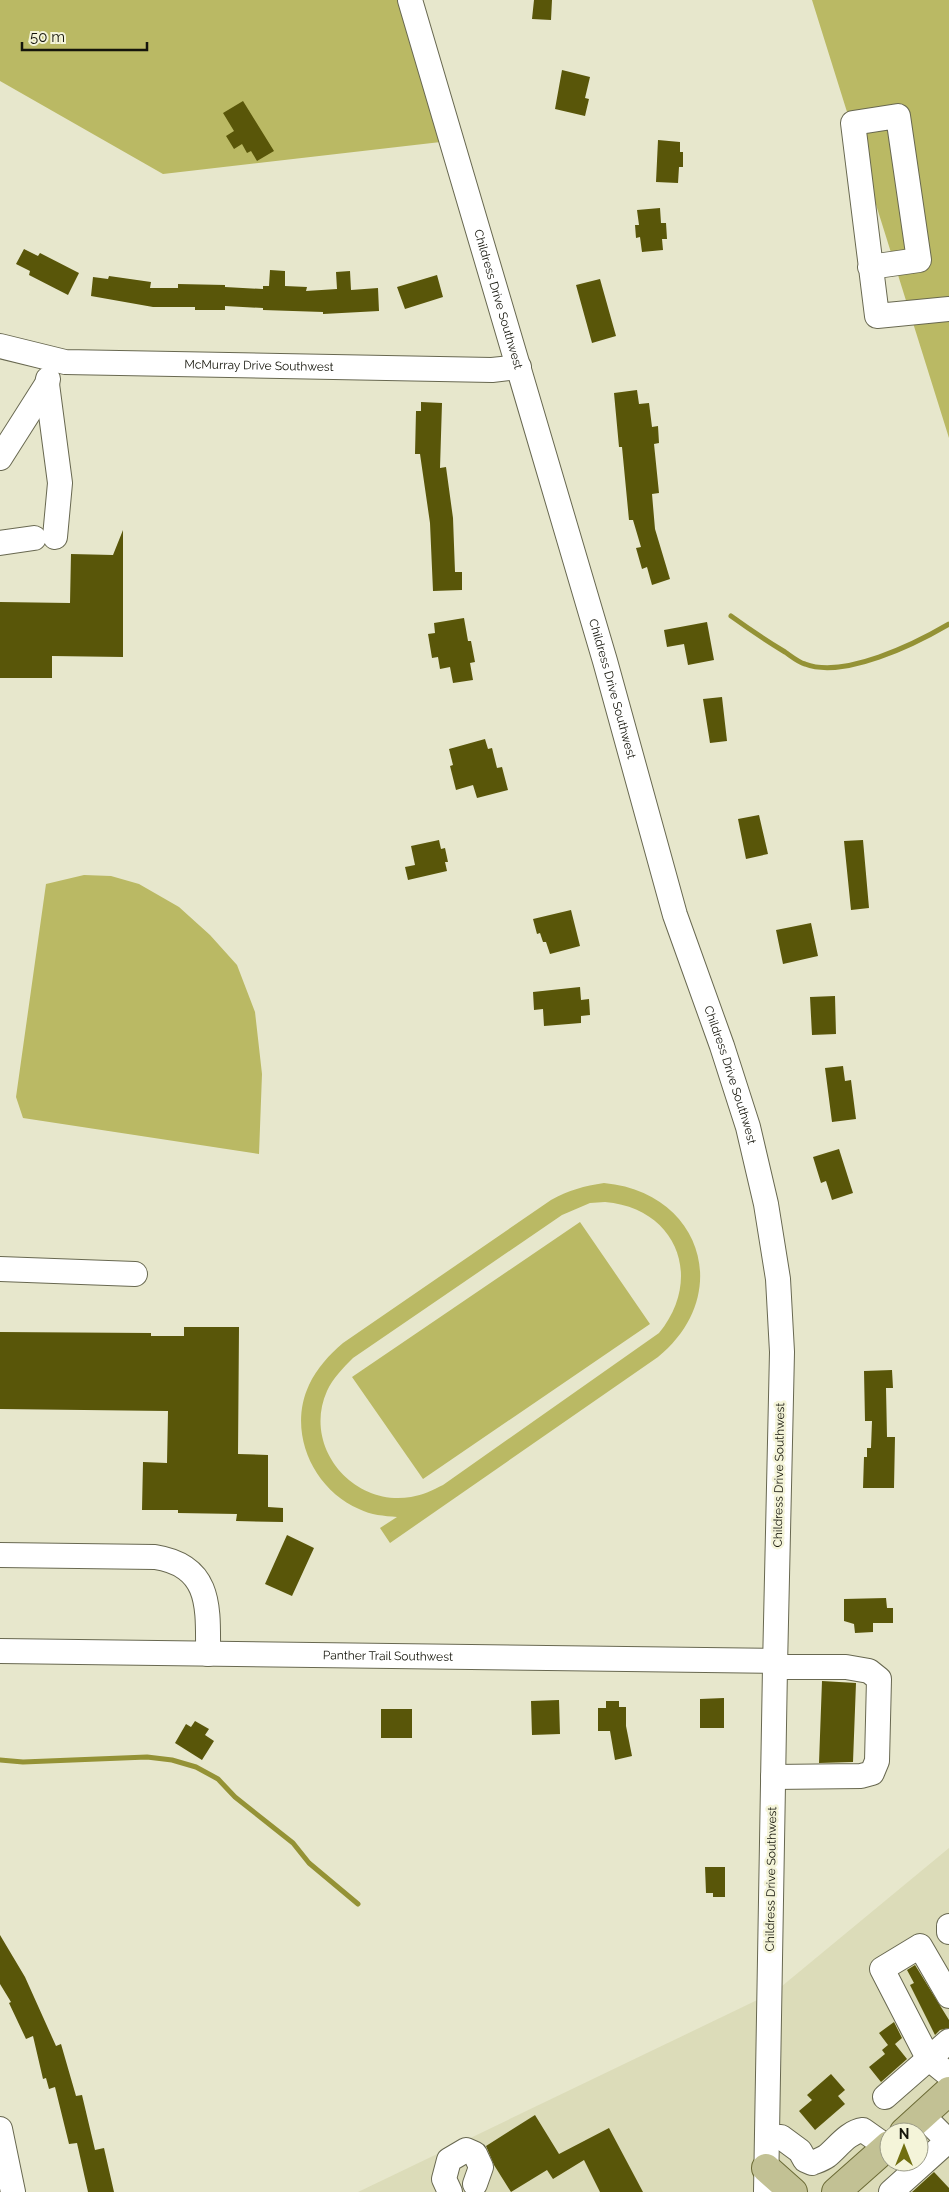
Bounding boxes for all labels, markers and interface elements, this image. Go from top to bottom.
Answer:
scale bar [22,20,148,52]
text: 50 m [30,28,65,46]
street label: Childress Drive Southwest [471,228,526,371]
street label: McMurray Drive Southwest [184,357,334,374]
street label: Childress Drive Southwest [586,617,639,761]
street label: Childress Drive Southwest [701,1004,759,1146]
street label: Childress Drive Southwest [771,1402,787,1548]
street label: Panther Trail Southwest [323,1648,453,1664]
street label: Childress Drive Southwest [763,1806,779,1952]
north arrow [879,2122,929,2172]
text: N [899,2126,909,2142]

